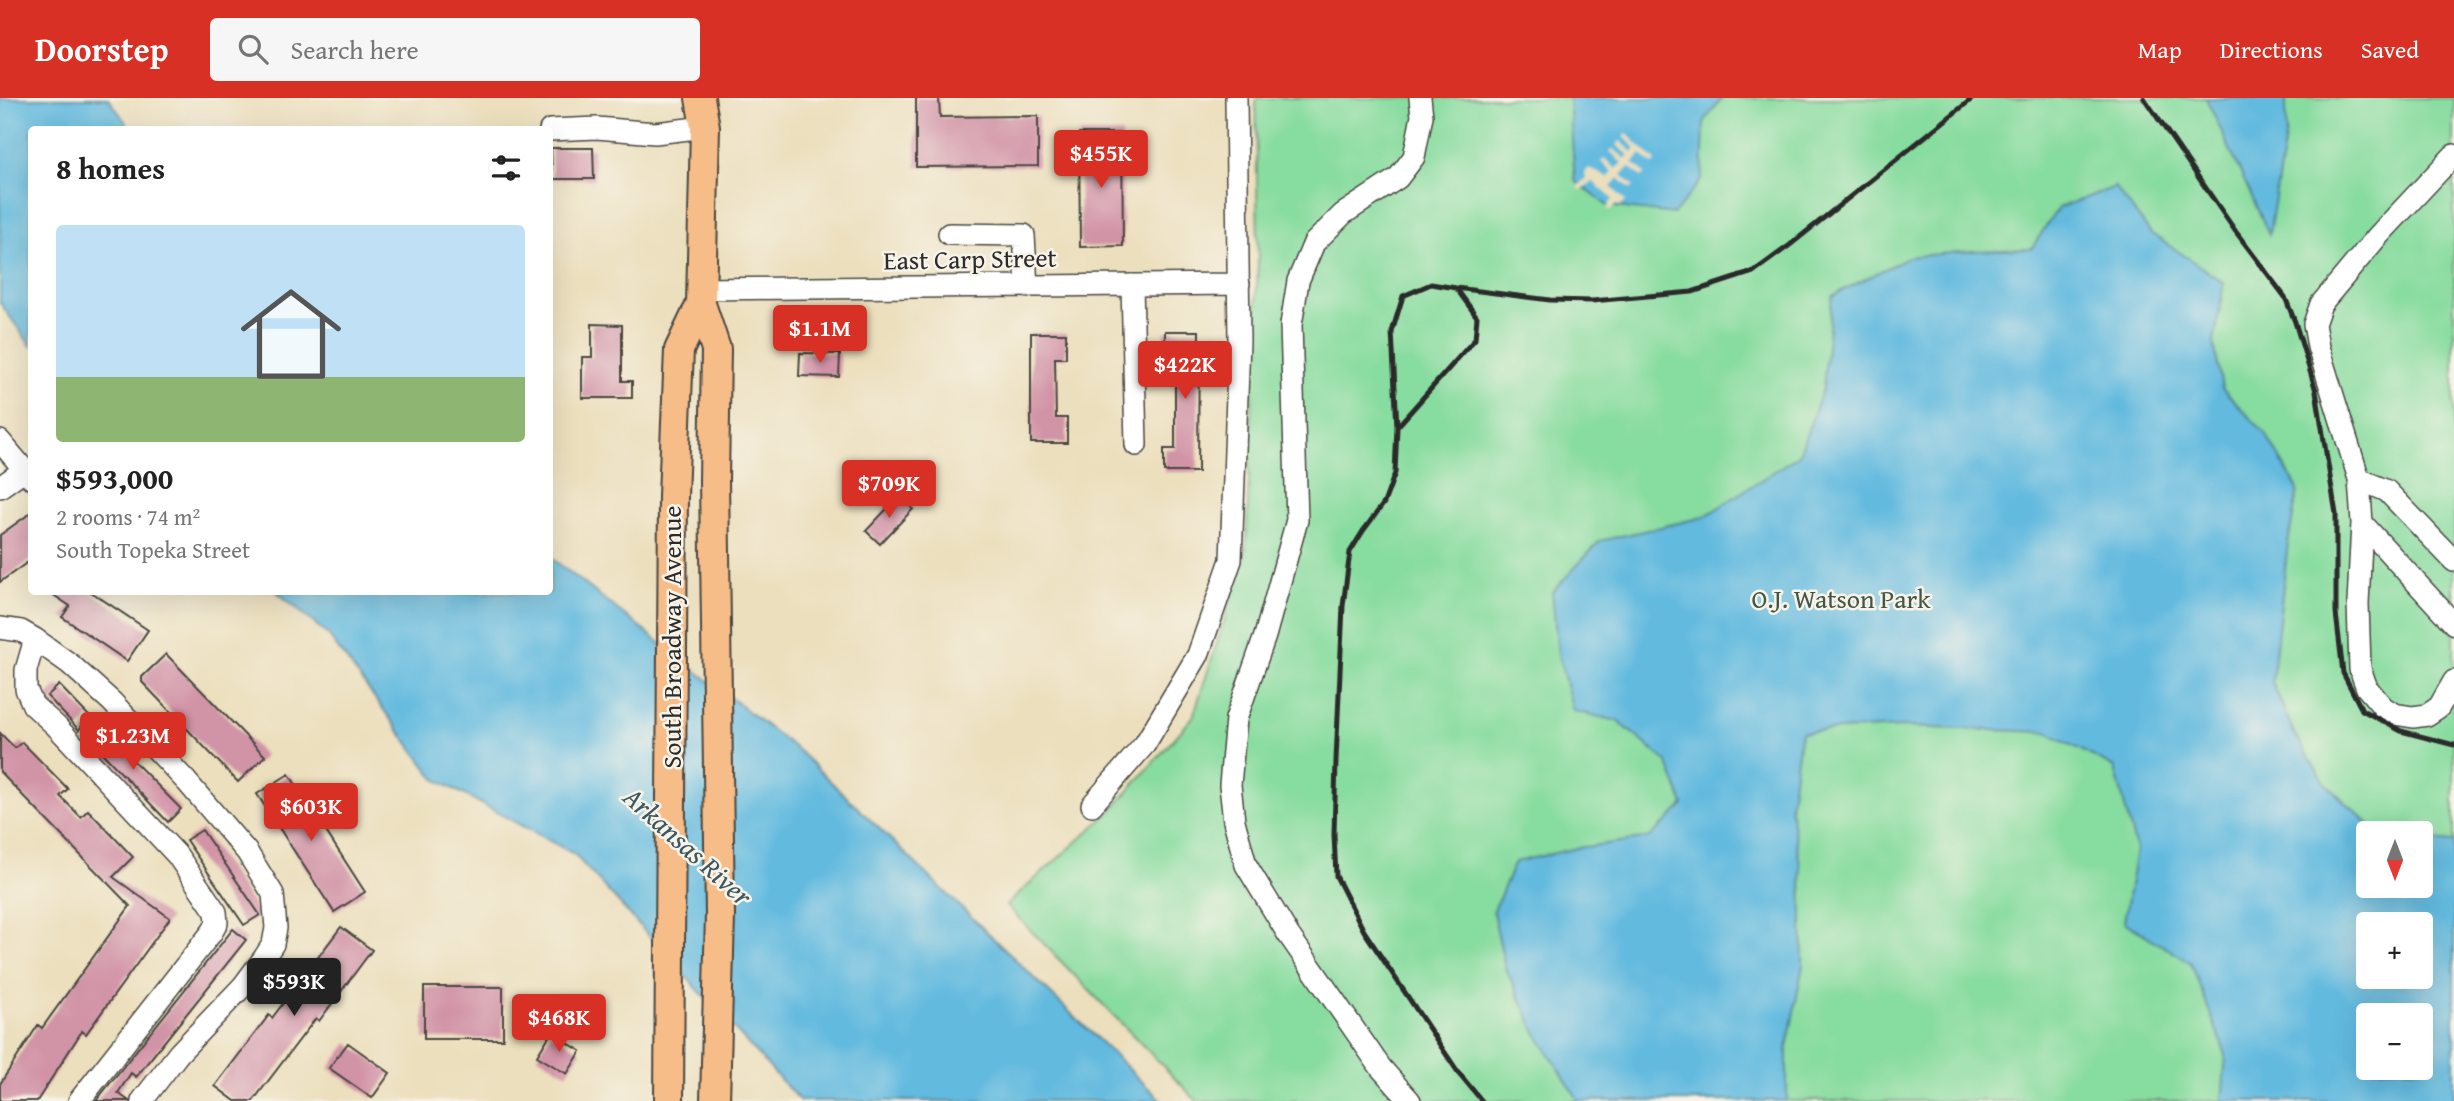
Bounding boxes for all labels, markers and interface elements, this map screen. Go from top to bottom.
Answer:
search box [210,18,700,81]
text: Doorstep [35,25,168,73]
icon: search [234,30,272,68]
text: Search here [290,30,419,69]
text: Map [2138,32,2182,67]
text: Directions [2220,32,2323,67]
text: Saved [2361,32,2419,67]
pin: $455K [1052,130,1150,190]
text: $455K [1070,136,1132,169]
text: 8 homes [56,146,165,190]
icon: filters [487,149,525,187]
street label: East Carp Street [883,237,1057,280]
icon: home [228,271,354,397]
pin: $1.1M [771,306,869,365]
text: $1.1M [789,311,851,344]
pin: $422K [1136,342,1234,401]
text: $422K [1154,347,1216,380]
text: $593,000 [56,456,173,500]
pin: $709K [840,460,938,520]
text: $709K [858,466,920,499]
text: 2 rooms · 74 m² [56,500,200,533]
street label: South Broadway Avenue [652,506,691,768]
text: South Topeka Street [56,533,250,566]
park label: O.J. Watson Park [1752,579,1931,618]
pin: $1.23M [76,712,190,772]
text: $1.23M [96,718,170,751]
water label: Arkansas River [614,776,763,916]
pin: $603K [262,784,360,843]
text: $603K [280,789,342,822]
north arrow [2356,821,2432,898]
map controls [2356,821,2433,1080]
button: + [2356,912,2433,989]
pin: $593K [245,958,343,1018]
text: $593K [263,964,325,997]
pin: $468K [510,995,608,1054]
text: $468K [528,1000,590,1033]
button: − [2356,1003,2433,1080]

